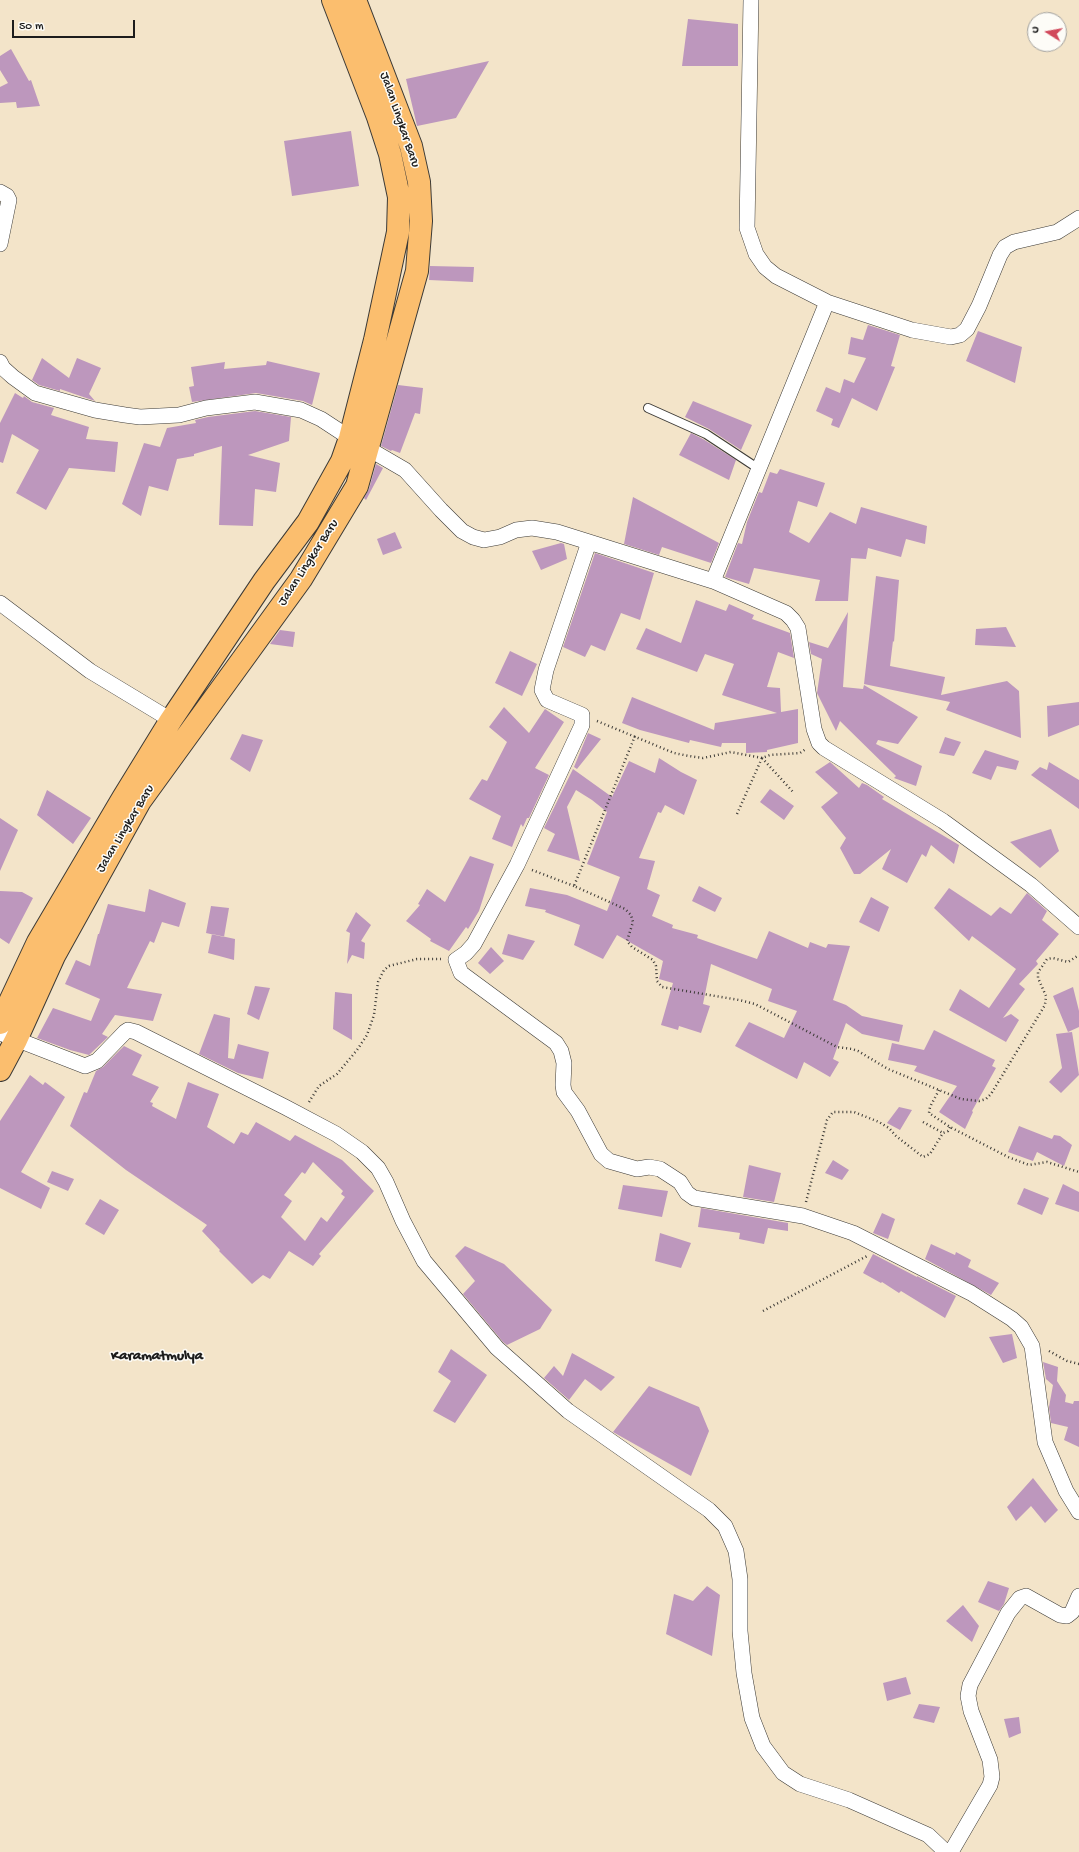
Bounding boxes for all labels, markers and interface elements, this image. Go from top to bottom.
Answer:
scale bar [14,12,137,38]
north arrow [1027,12,1067,52]
text: 50 m [19,20,44,34]
text: U [1030,26,1043,34]
street label: Jalan Lingkar Baru [375,70,423,170]
street label: Jalan Lingkar Baru [275,517,343,609]
street label: Jalan Lingkar Baru [94,782,158,876]
district label: Karamatmulya [111,1348,203,1366]

